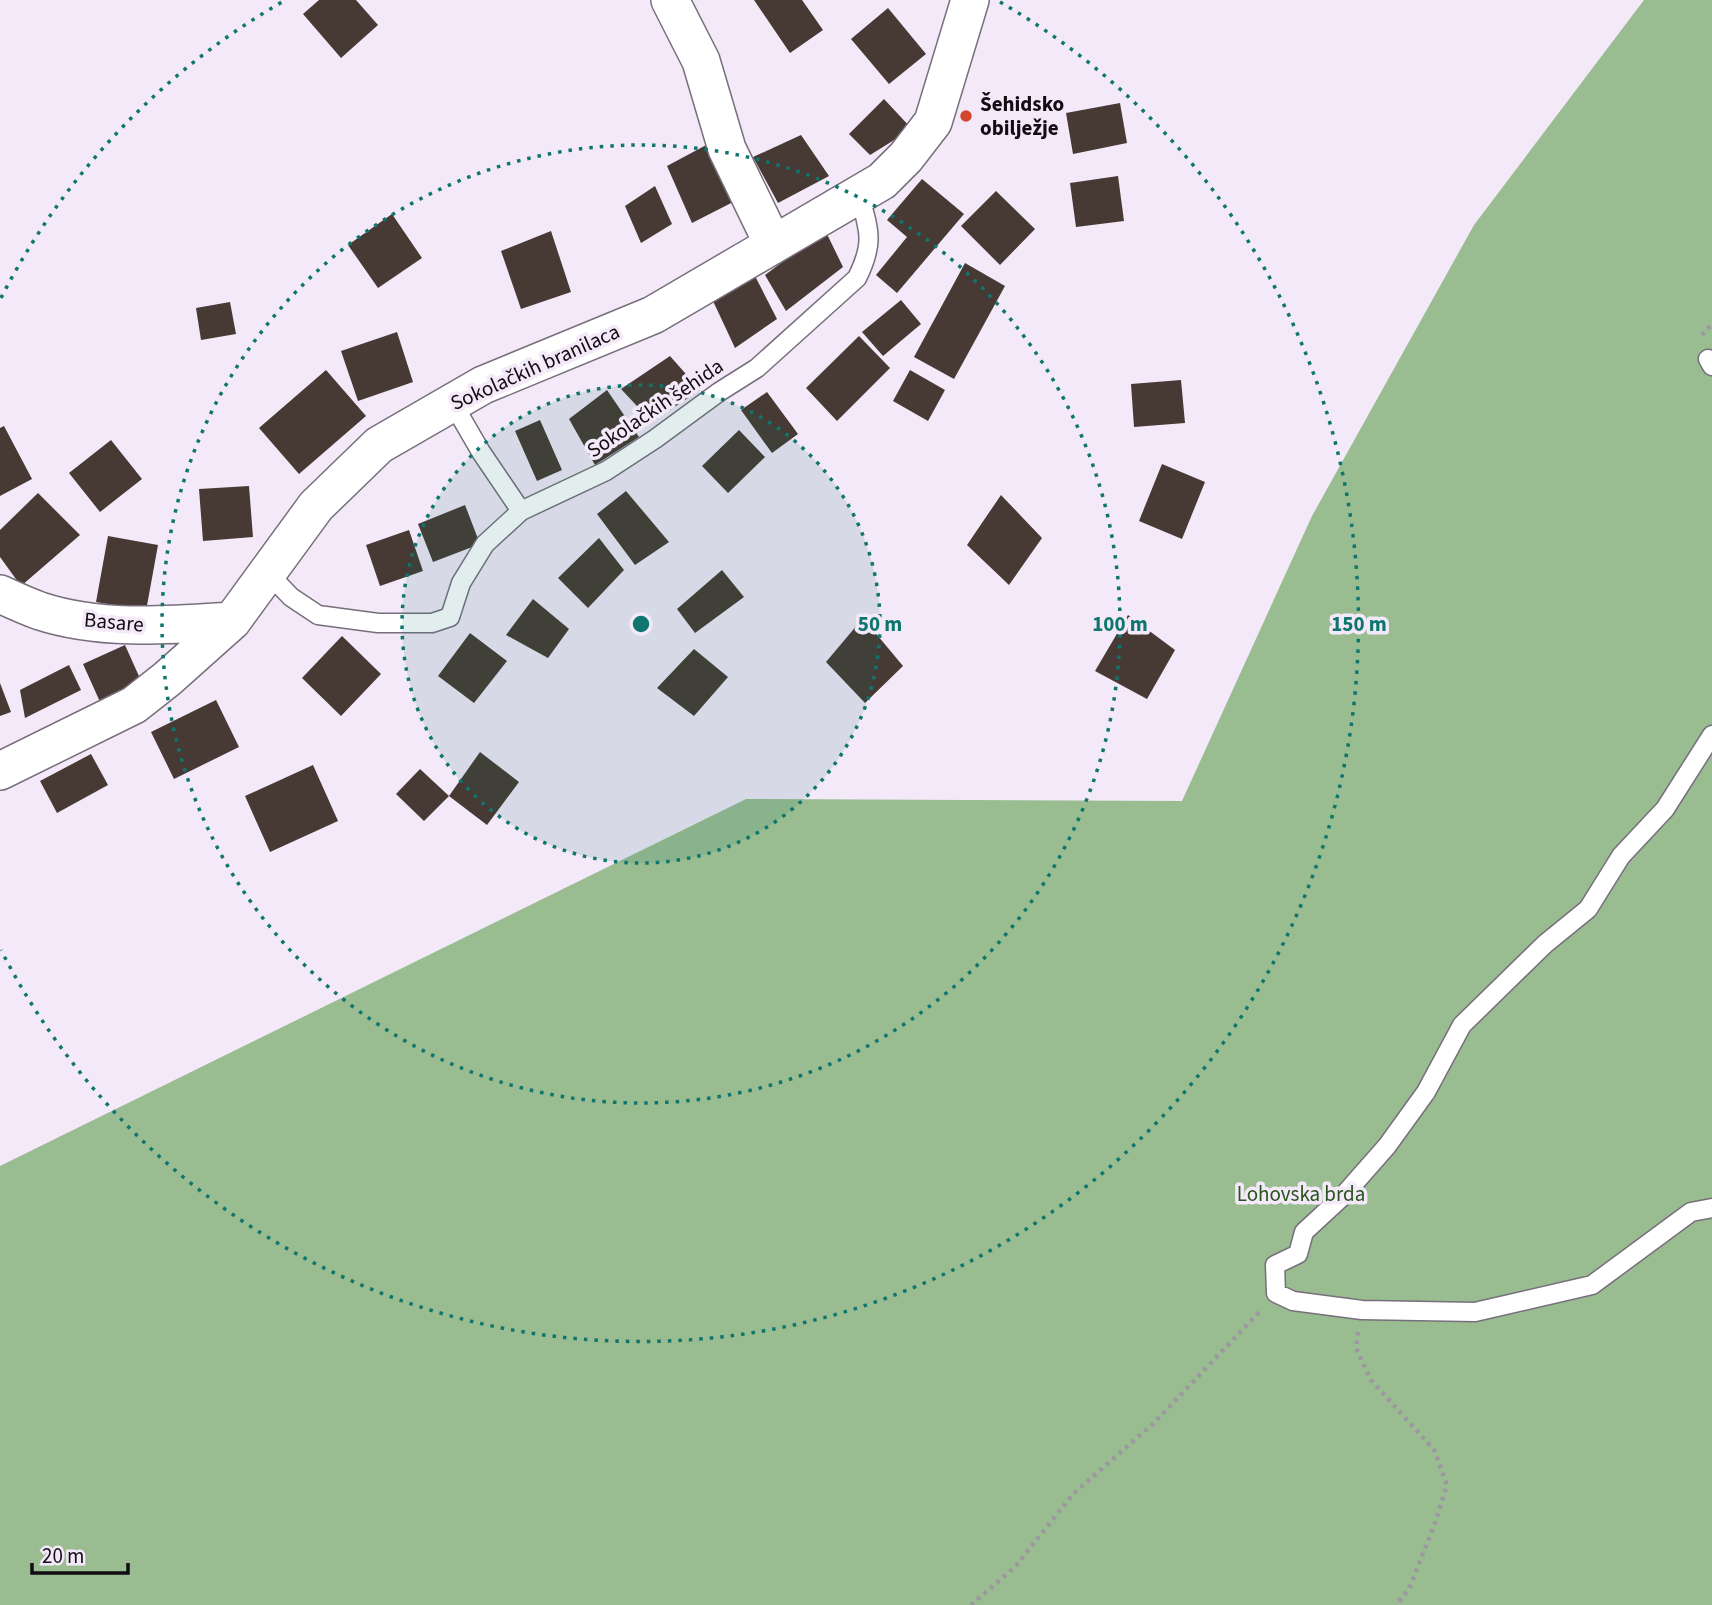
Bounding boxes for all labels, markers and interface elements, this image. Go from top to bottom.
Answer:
place label: Šehidsko obilježje [980,89,1064,143]
marker: Šehidsko obilježje [958,108,974,124]
street label: Sokolačkih branilaca [446,316,624,418]
street label: Sokolačkih šehida [581,351,729,465]
street label: Basare [83,604,145,640]
text: 50 m [858,609,902,639]
text: 100 m [1092,609,1148,639]
text: 150 m [1331,609,1387,639]
centre of rings [629,612,653,636]
park label: Lohovska brda [1237,1179,1365,1209]
scale bar [32,1532,128,1576]
text: 20 m [42,1541,84,1571]

